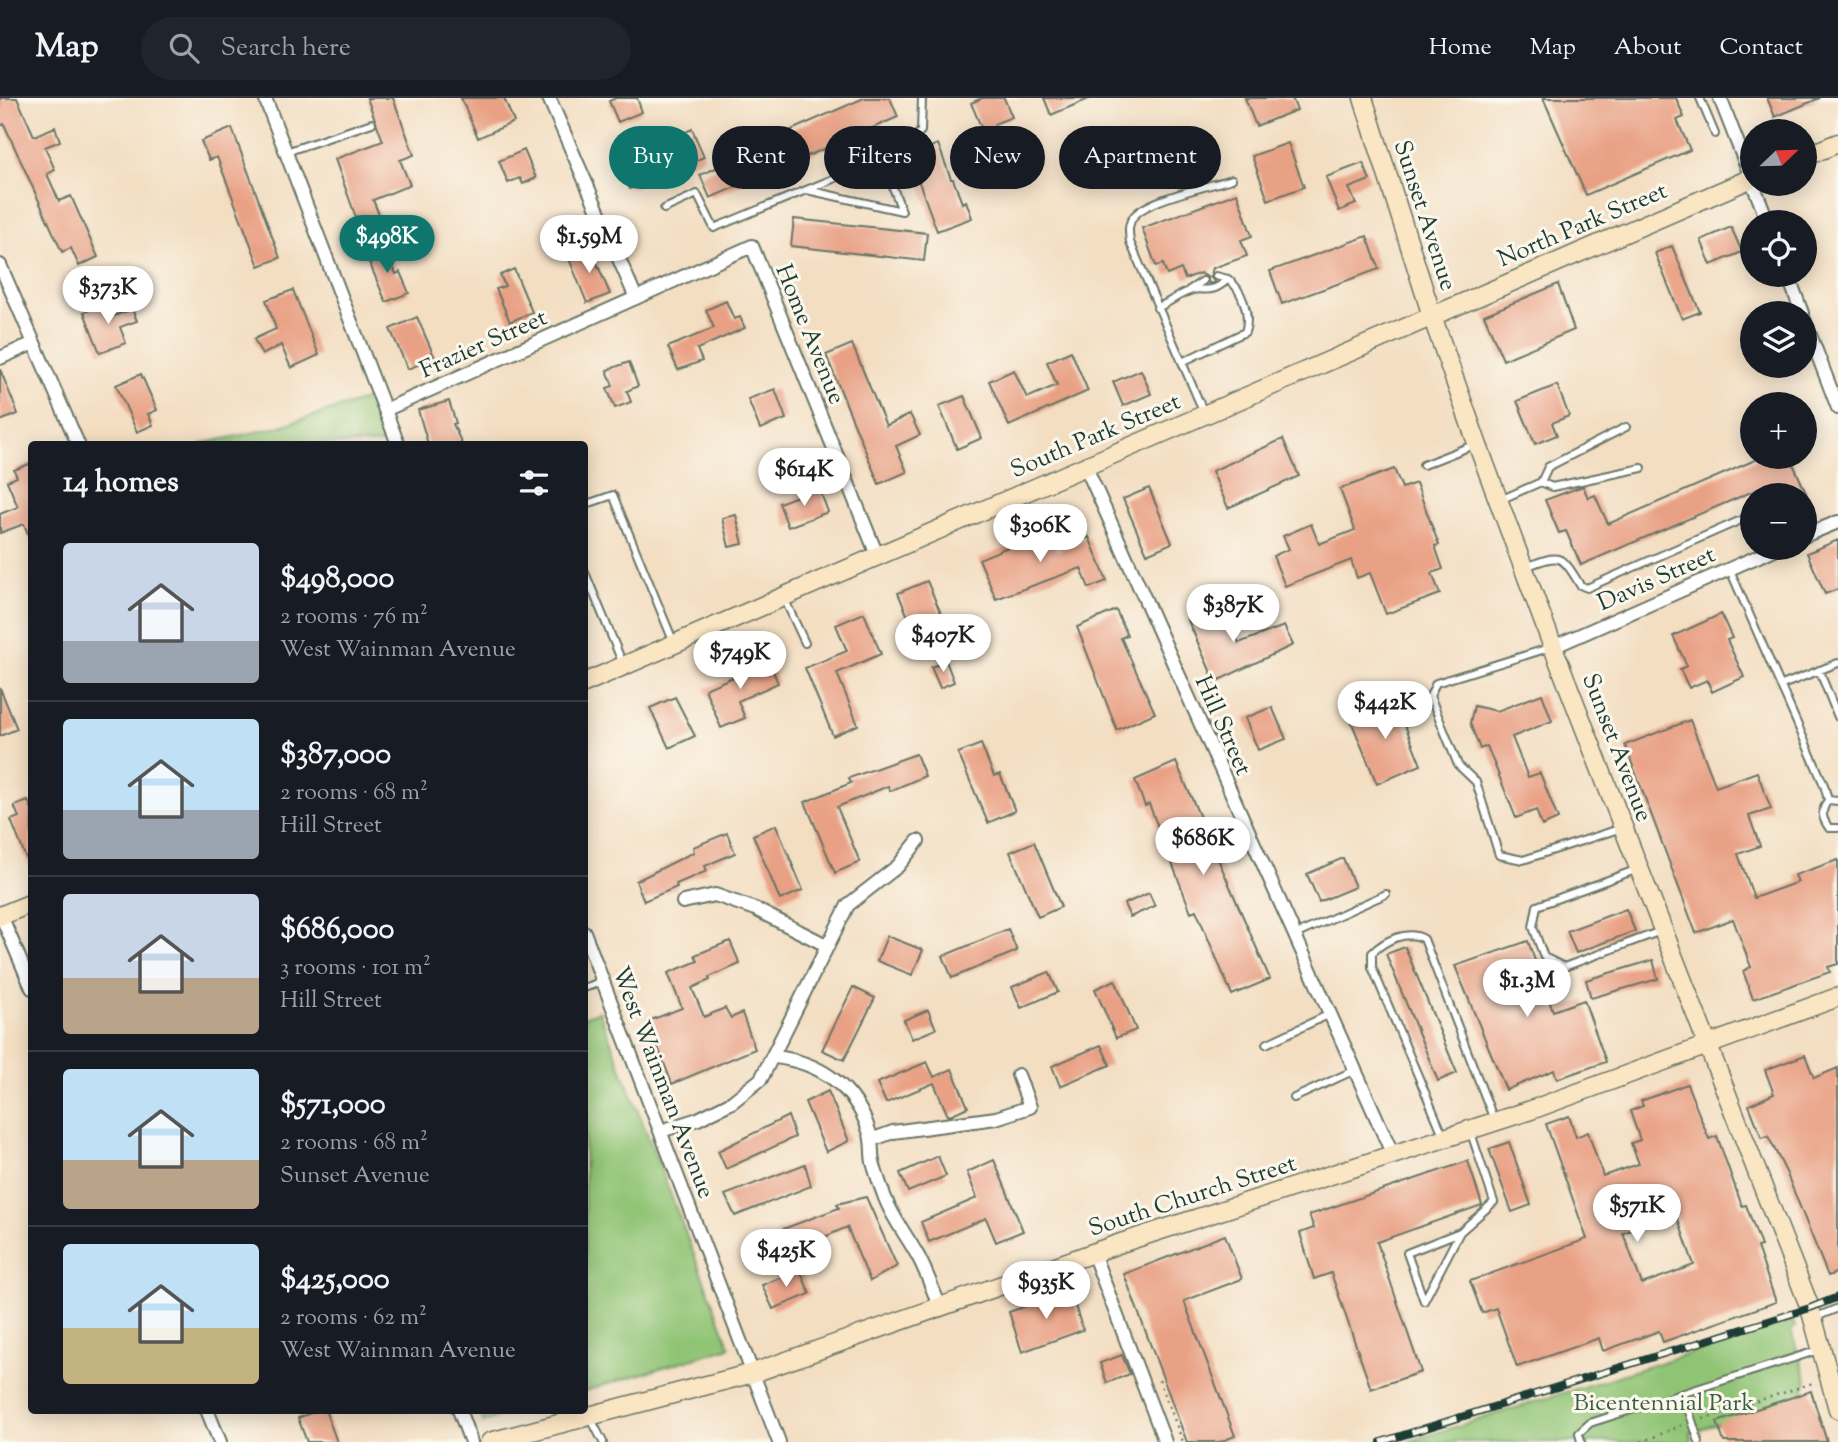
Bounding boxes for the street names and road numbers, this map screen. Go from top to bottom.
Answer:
street label: Sunset Avenue [1384,136,1464,295]
street label: North Park Street [1493,175,1673,277]
street label: Home Avenue [766,260,853,410]
street label: Frazier Street [415,302,553,388]
street label: South Park Street [1006,386,1186,488]
street label: Davis Street [1593,539,1721,621]
street label: Sunset Avenue [1572,669,1660,827]
street label: Hill Street [1185,670,1259,781]
street label: West Wainman Avenue [602,962,722,1204]
street label: South Church Street [1084,1147,1301,1247]

